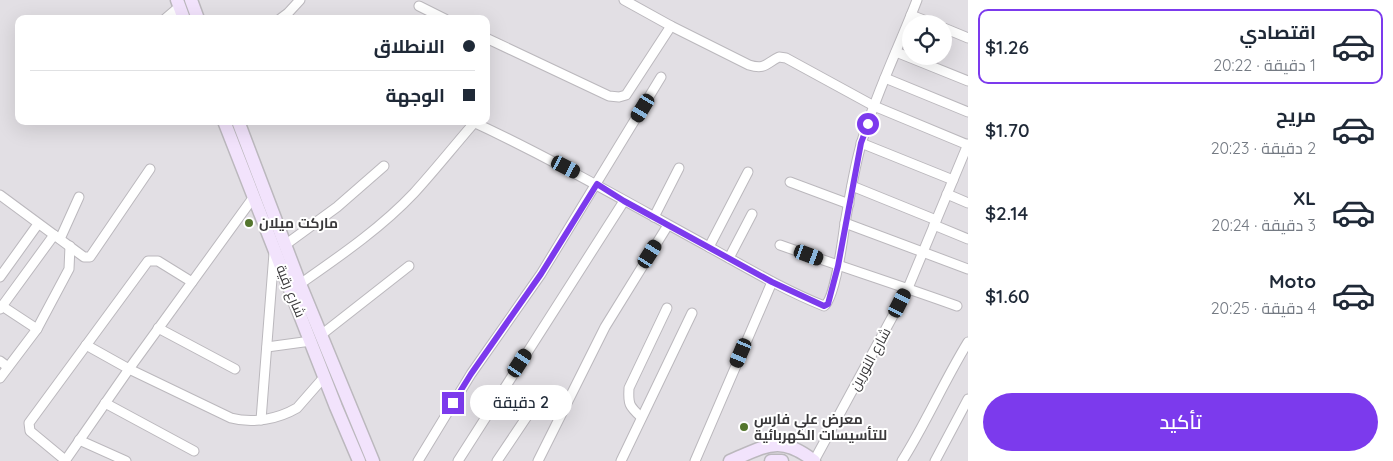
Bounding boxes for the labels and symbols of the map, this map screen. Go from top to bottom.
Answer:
car [628,91,657,125]
route start [857,113,879,135]
car [549,154,582,180]
place label: ماركت ميلان [259,214,338,232]
marker: ماركت ميلان [243,217,255,229]
car [635,237,664,271]
car [792,243,825,267]
street label: شارع رقية [272,262,310,320]
car [886,286,913,320]
street label: شارع النورين [845,324,895,394]
car [728,336,753,370]
car [505,346,534,380]
callout: 2 دقيقة [470,386,573,420]
route end [442,392,464,414]
place label: معرض علي فارس للتأسيسات الكهربائية [754,410,887,444]
marker: معرض علي فارس للتأسيسات الكهربائية [738,421,750,433]

